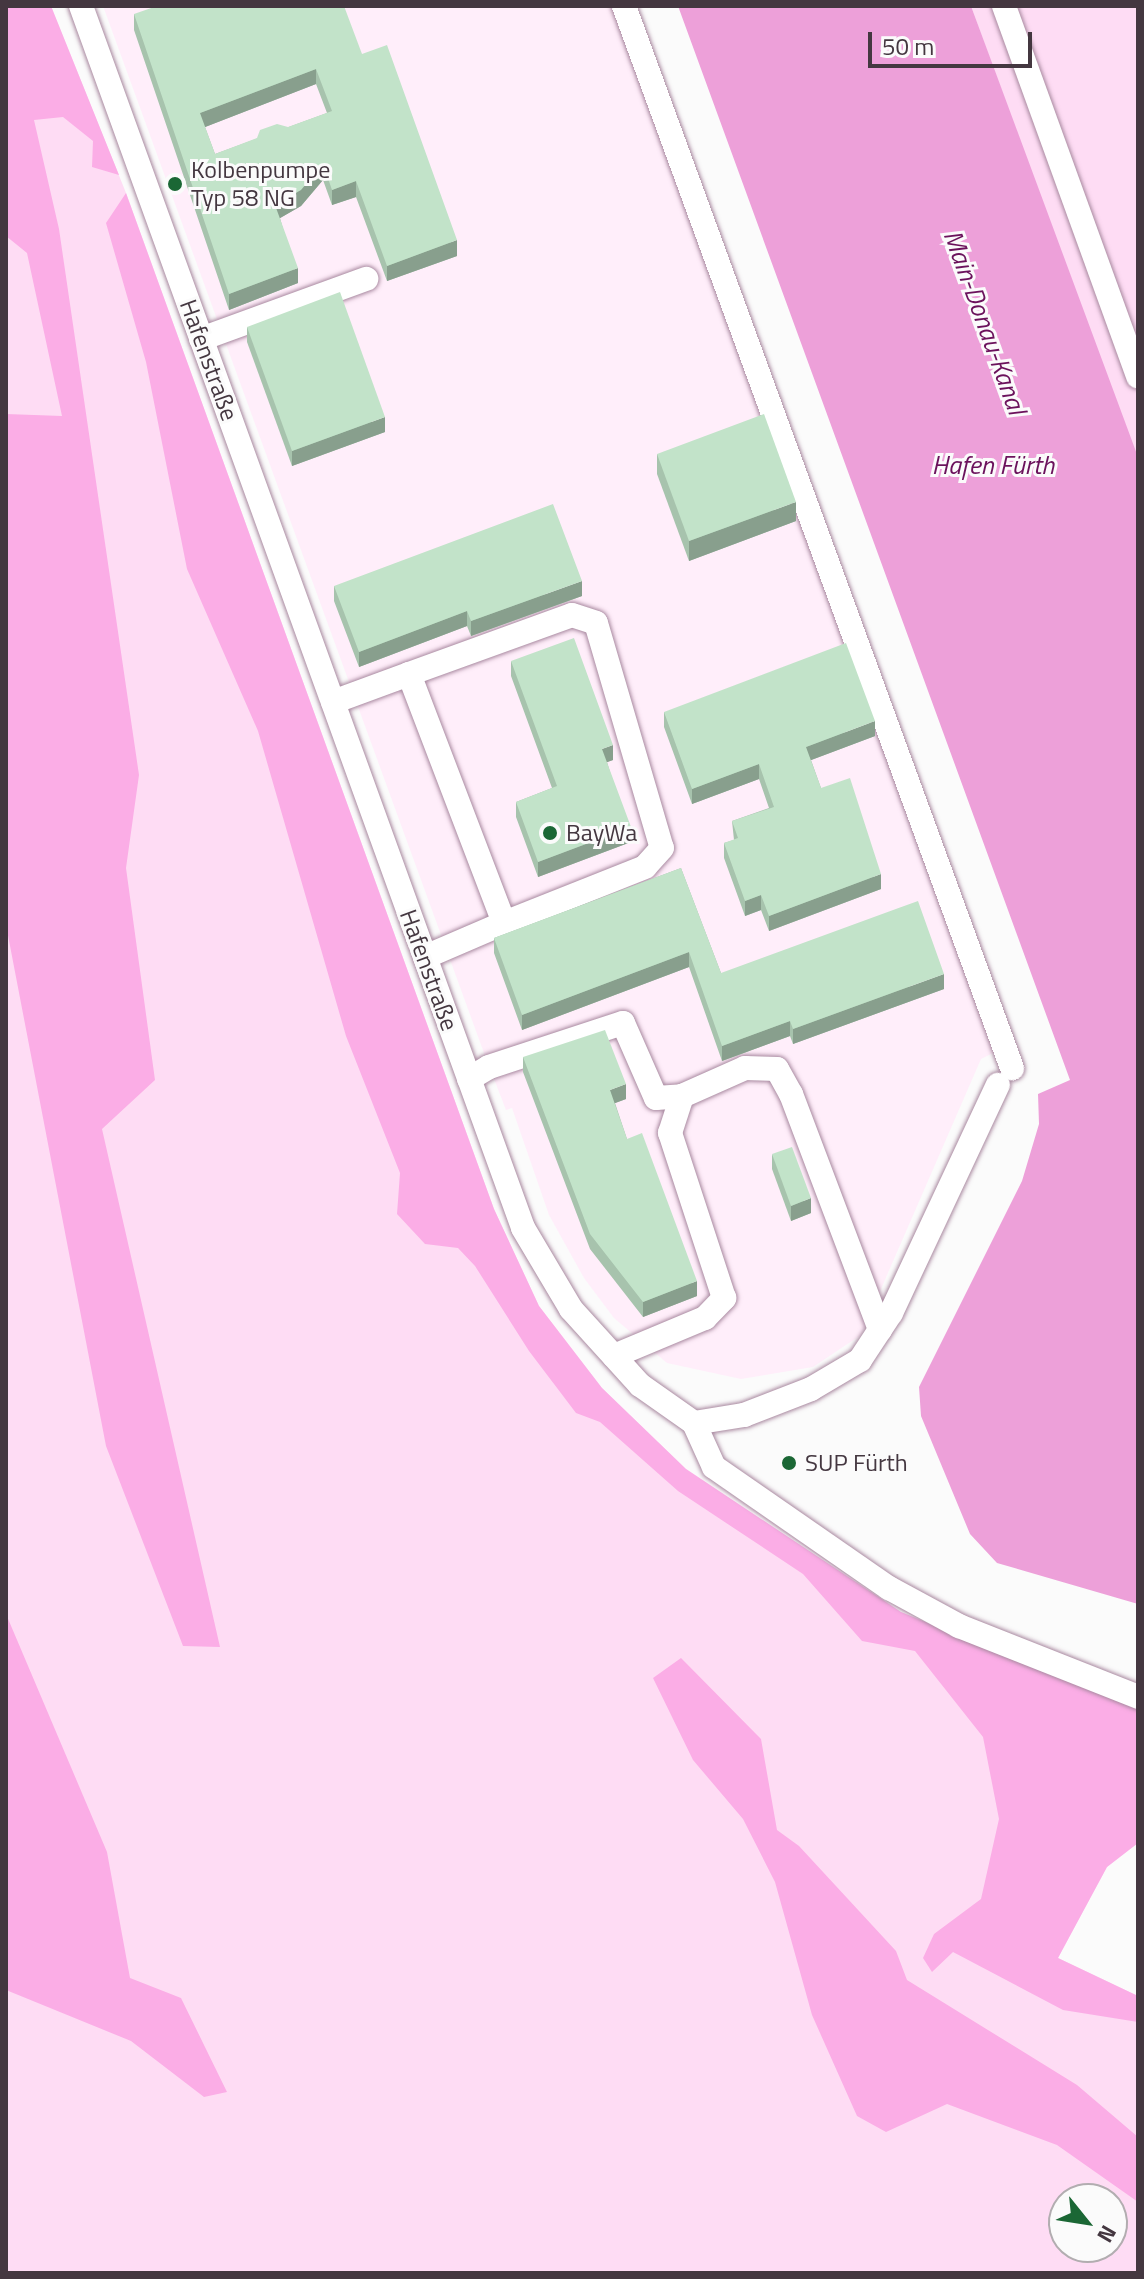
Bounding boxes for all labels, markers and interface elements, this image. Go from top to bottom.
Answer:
scale bar [872,16,1036,66]
text: 50 m [882,28,934,64]
place label: Kolbenpumpe Typ 58 NG [191,156,330,212]
marker: Kolbenpumpe Typ 58 NG [166,175,184,193]
water label: Main-Donau-Kanal [937,226,1033,418]
street label: Hafenstraße [174,296,244,424]
water label: Hafen Fürth [932,449,1054,481]
place label: BayWa [566,819,637,847]
marker: BayWa [541,824,559,842]
street label: Hafenstraße [394,906,464,1034]
place label: SUP Fürth [805,1449,908,1477]
marker: SUP Fürth [780,1454,798,1472]
north arrow [1048,2183,1128,2263]
text: N [1089,2219,1126,2249]

